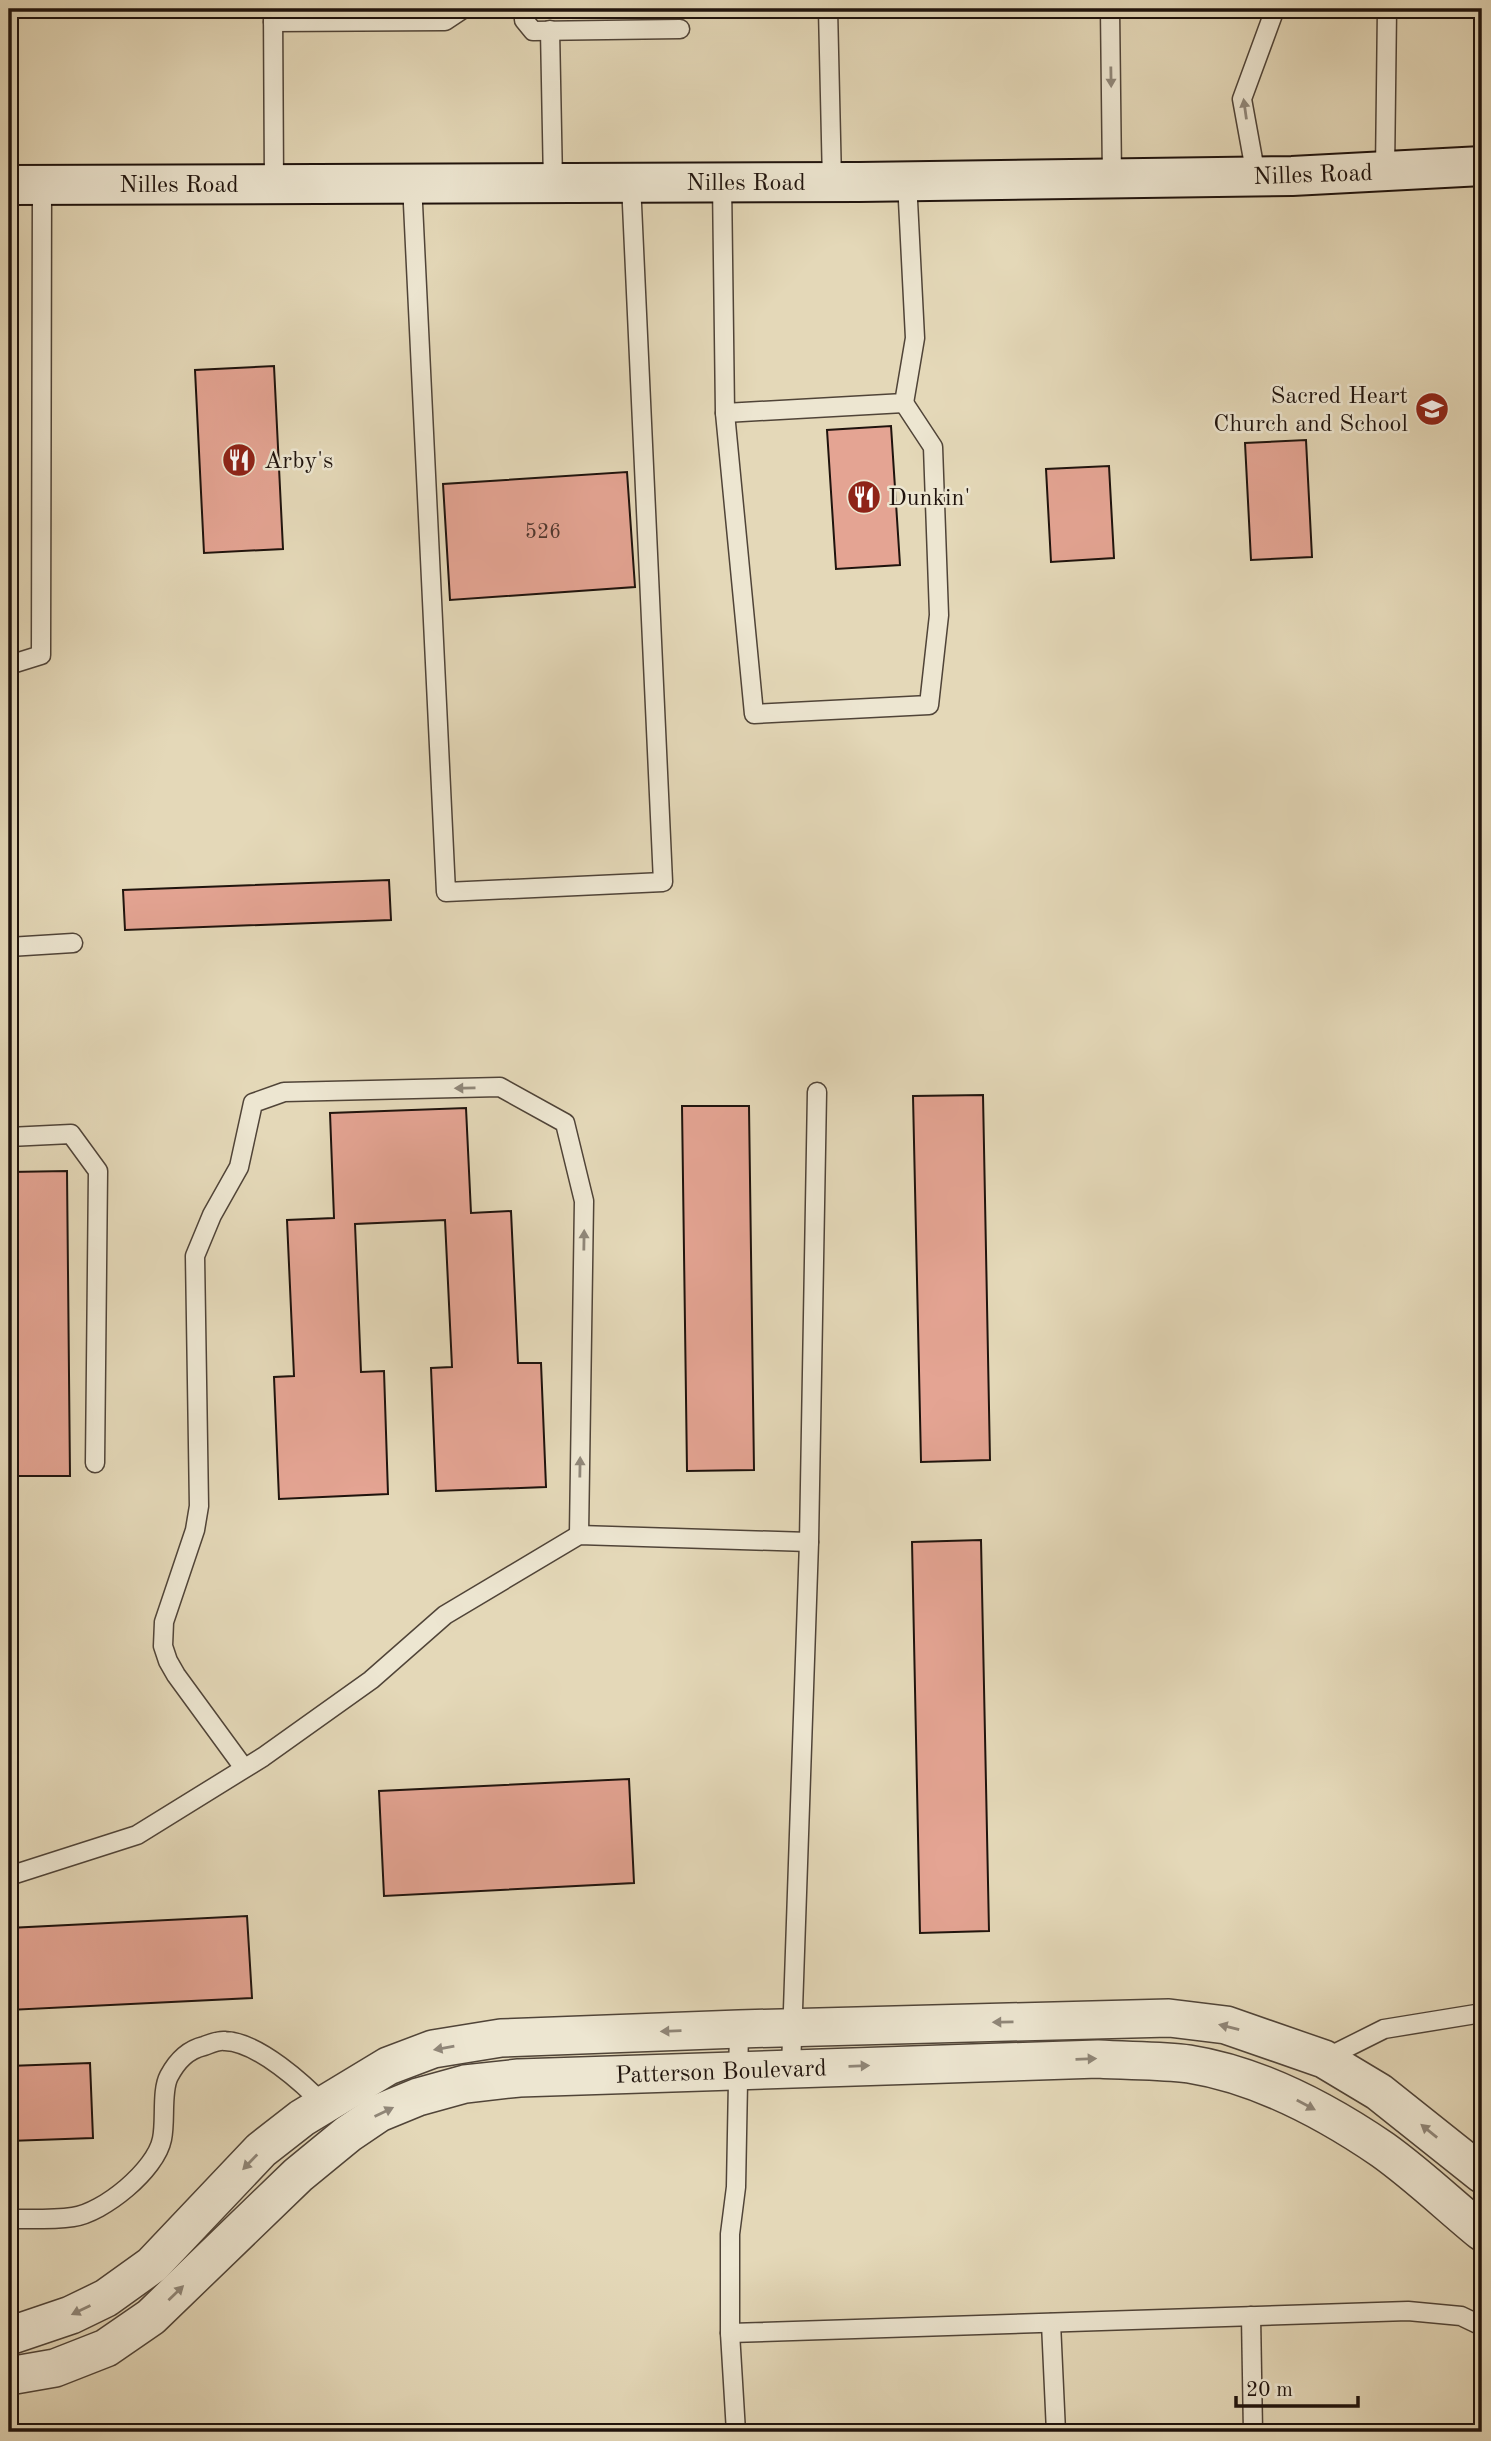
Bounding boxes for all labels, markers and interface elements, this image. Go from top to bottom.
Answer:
one-way arrow [1105,66,1117,88]
one-way arrow [1239,98,1250,120]
street label: Nilles Road [1253,162,1373,190]
street label: Nilles Road [686,172,806,196]
street label: Nilles Road [119,174,239,198]
place label: Sacred Heart Church and School [1213,385,1408,437]
school or university icon: Sacred Heart Church and School [1413,390,1451,428]
restaurant icon: Arby's [220,441,258,479]
place label: Arby's [264,450,333,474]
restaurant icon: Dunkin' [845,478,883,516]
place label: Dunkin' [888,487,970,511]
house number: 526 [525,522,561,543]
one-way arrow [454,1082,476,1094]
one-way arrow [578,1228,589,1250]
one-way arrow [574,1456,586,1478]
one-way arrow [992,2016,1014,2027]
one-way arrow [1218,2021,1240,2032]
one-way arrow [660,2026,682,2037]
one-way arrow [433,2042,455,2053]
one-way arrow [1076,2054,1098,2065]
street label: Patterson Boulevard [615,2057,827,2089]
one-way arrow [848,2060,870,2072]
one-way arrow [1296,2099,1316,2111]
one-way arrow [374,2107,394,2118]
one-way arrow [1420,2124,1437,2139]
one-way arrow [242,2153,259,2170]
one-way arrow [167,2286,184,2302]
one-way arrow [71,2305,91,2316]
scale bar [1236,2364,1358,2408]
text: 20 m [1246,2380,1293,2401]

